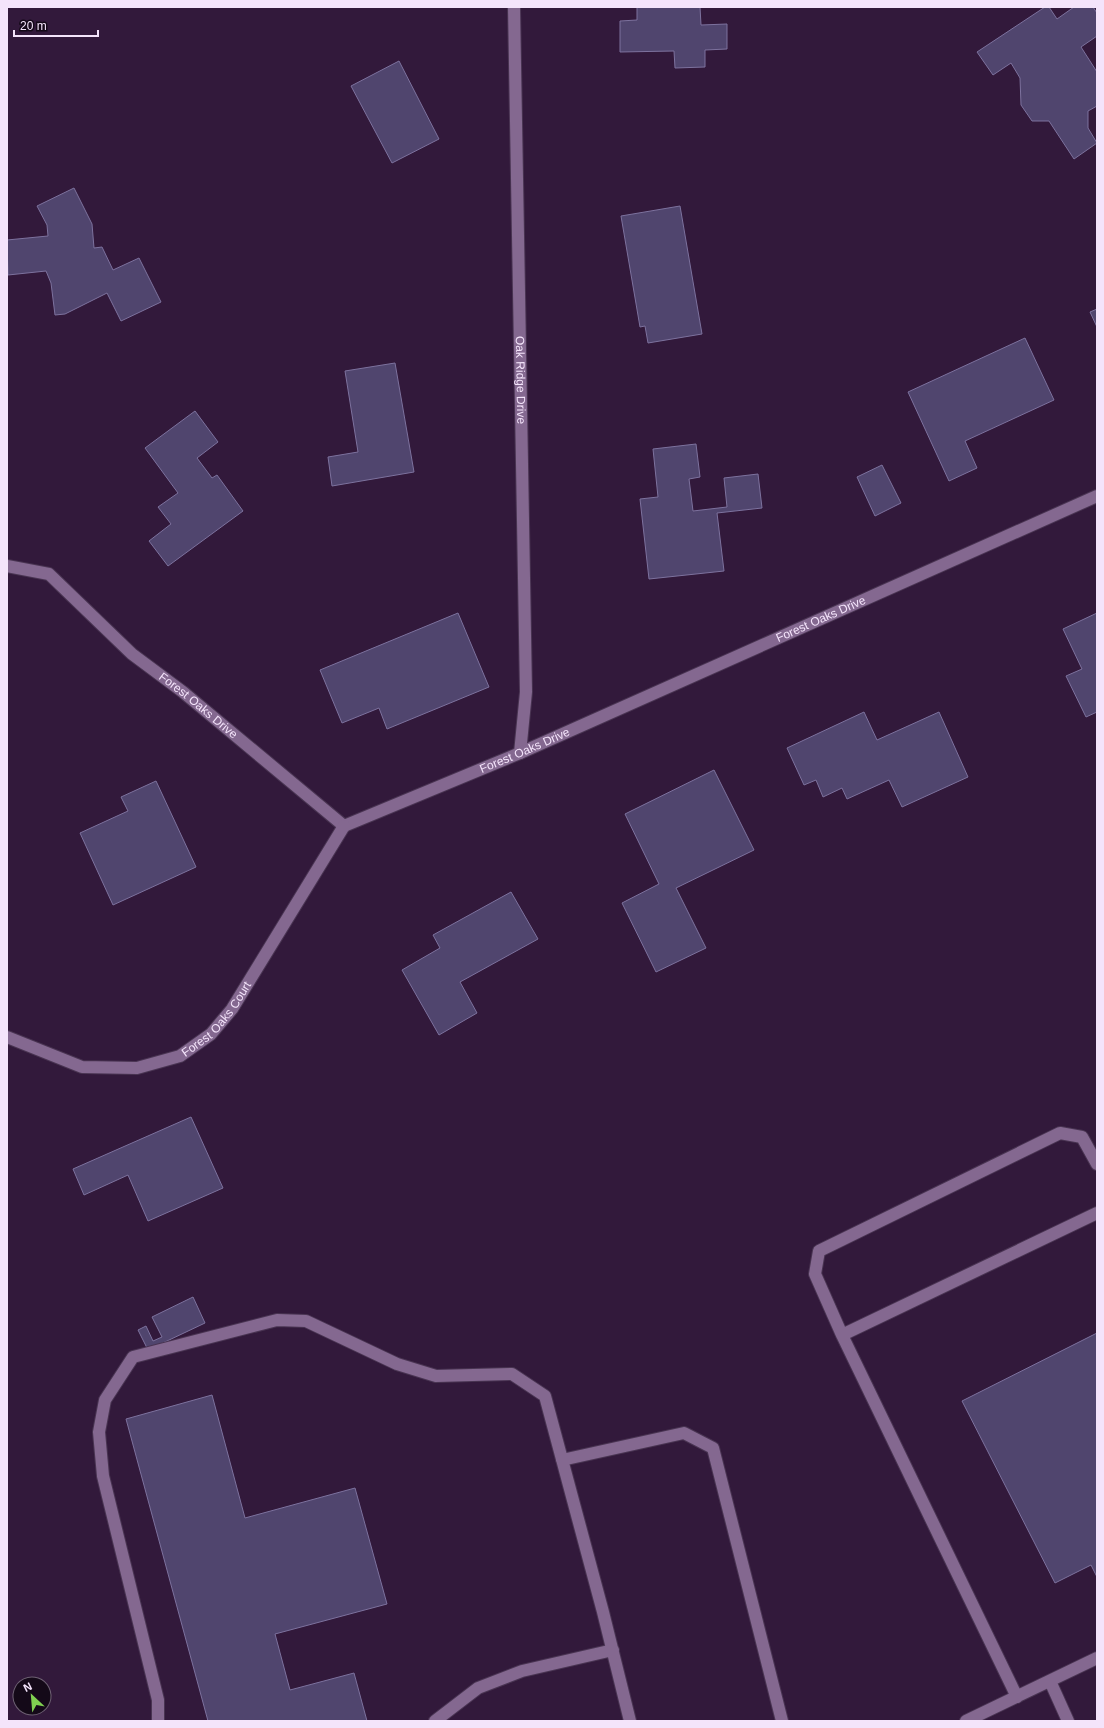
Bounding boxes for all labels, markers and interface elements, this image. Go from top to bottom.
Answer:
scale bar [14,12,98,38]
text: 20 m [20,19,47,33]
street label: Oak Ridge Drive [513,336,528,424]
street label: Forest Oaks Drive [774,593,868,645]
street label: Forest Oaks Drive [156,670,241,742]
street label: Forest Oaks Drive [478,725,572,776]
street label: Forest Oaks Court [179,978,254,1060]
north arrow [12,1676,52,1716]
text: N [21,1680,34,1694]

